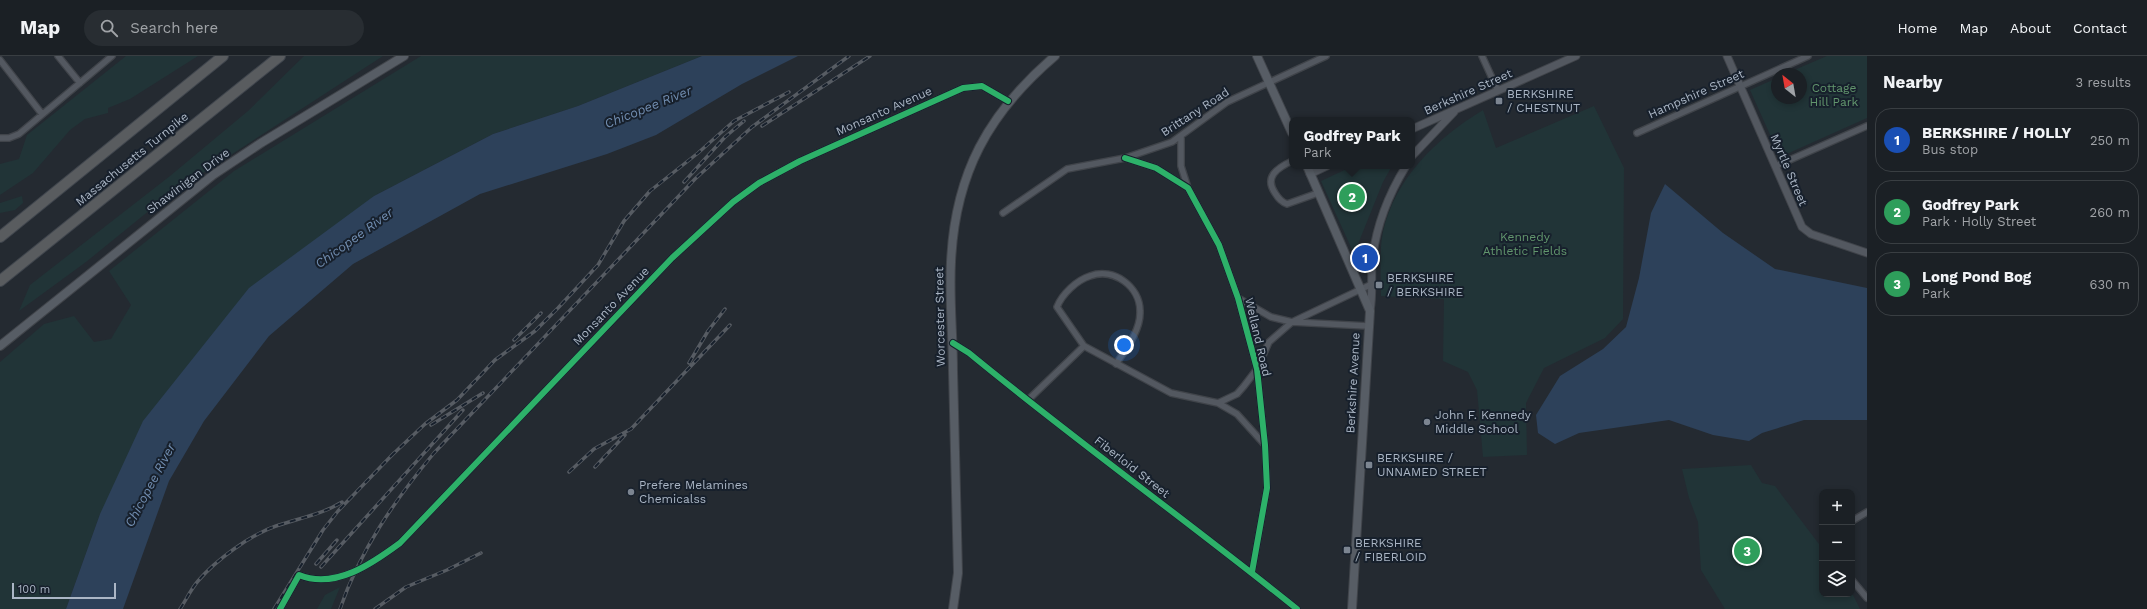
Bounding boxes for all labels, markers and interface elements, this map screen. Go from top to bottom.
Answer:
search box [84,10,364,46]
text: Map [20,16,60,39]
icon: search [98,17,120,39]
text: Search here [130,19,218,37]
text: Home [1897,20,1937,36]
text: Map [1959,20,1988,36]
text: About [2010,20,2051,36]
text: Contact [2073,20,2127,36]
street label: Berkshire Street [1422,66,1514,118]
street label: Hampshire Street [1646,67,1746,121]
north arrow [1771,68,1807,104]
text: Nearby [1883,72,1942,92]
text: 3 results [2076,75,2131,90]
park label: Cottage Hill Park [1810,81,1859,109]
water label: Chicopee River [602,82,695,131]
street label: Monsanto Avenue [834,84,934,138]
street label: Brittany Road [1158,85,1232,139]
place label: BERKSHIRE / CHESTNUT [1507,87,1580,115]
marker: BERKSHIRE / CHESTNUT [1494,96,1504,106]
street label: Massachusetts Turnpike [73,109,191,209]
popup [1289,117,1415,169]
text: BERKSHIRE / HOLLY [1922,124,2071,142]
text: Godfrey Park [1303,127,1401,145]
street label: Myrtle Street [1768,132,1810,208]
text: 1 [1894,133,1900,148]
text: 250 m [2090,133,2130,148]
text: Bus stop [1922,142,1978,157]
street label: Shawinigan Drive [144,145,232,217]
text: Park [1303,145,1331,160]
pin: 2 [1339,182,1365,212]
text: Godfrey Park [1922,196,2019,214]
water label: Chicopee River [312,204,397,271]
text: 2 [1893,205,1901,220]
text: 260 m [2090,205,2130,220]
text: Park · Holly Street [1922,214,2036,229]
park label: Kennedy Athletic Fields [1483,230,1567,258]
pin: 1 [1352,243,1378,273]
street label: Monsanto Avenue [570,264,652,348]
street label: Worcester Street [932,267,948,367]
text: Long Pond Bog [1922,268,2031,286]
place label: BERKSHIRE / BERKSHIRE [1387,271,1463,299]
text: 3 [1893,277,1901,292]
text: 630 m [2090,277,2130,292]
marker: BERKSHIRE / BERKSHIRE [1374,280,1384,290]
text: Park [1922,286,1950,301]
street label: Welland Road [1242,296,1274,378]
street label: Berkshire Avenue [1343,332,1363,434]
your location [1114,335,1134,355]
place label: John F. Kennedy Middle School [1435,408,1532,436]
marker: John F. Kennedy Middle School [1422,417,1432,427]
street label: Fiberloid Street [1092,433,1172,501]
water label: Chicopee River [122,440,179,529]
place label: BERKSHIRE / UNNAMED STREET [1377,451,1487,479]
marker: BERKSHIRE / UNNAMED STREET [1364,460,1374,470]
place label: Prefere Melamines Chemicalss [639,478,748,506]
marker: Prefere Melamines Chemicalss [626,487,636,497]
map controls [1819,489,1855,597]
button: + [1819,489,1855,525]
button: − [1819,525,1855,561]
place label: BERKSHIRE / FIBERLOID [1355,536,1427,564]
pin: 3 [1734,536,1760,566]
marker: BERKSHIRE / FIBERLOID [1342,545,1352,555]
button: layers [1819,561,1855,597]
scale bar [12,581,116,600]
text: 100 m [18,583,50,596]

